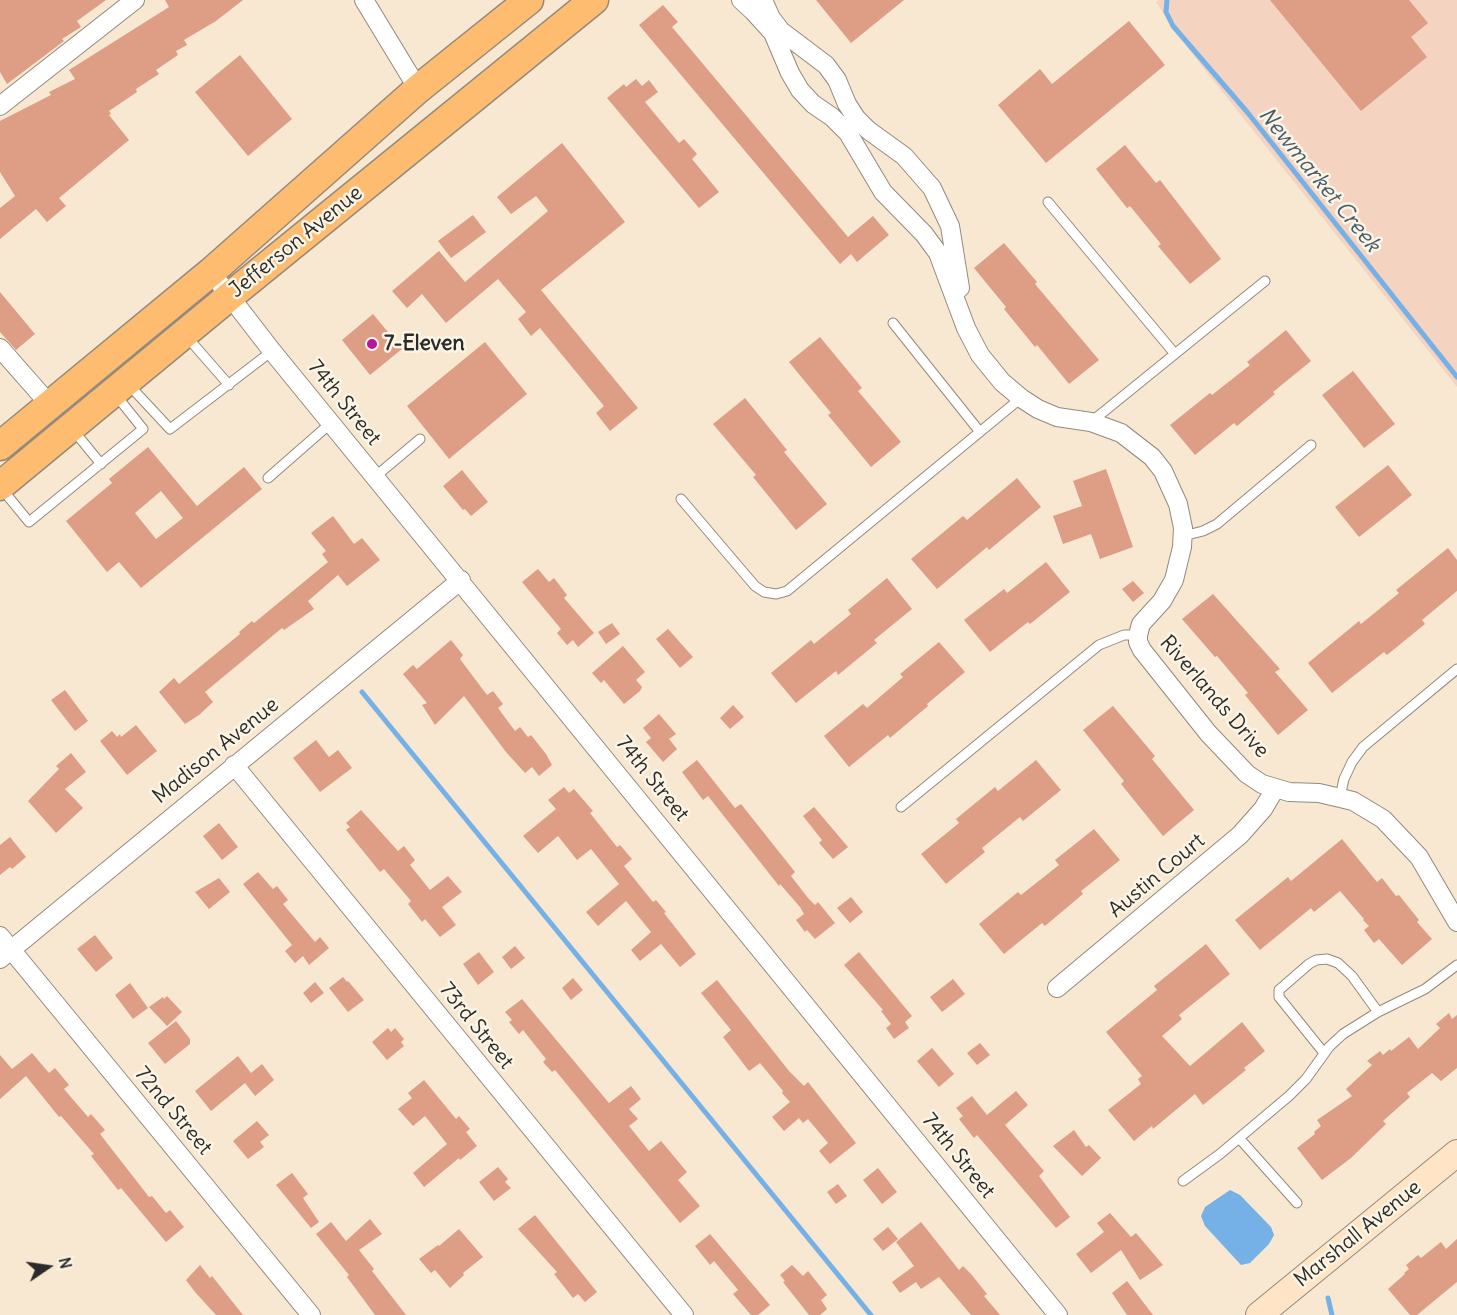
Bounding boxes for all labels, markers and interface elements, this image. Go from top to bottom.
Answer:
water label: Newmarket Creek [1253,102,1385,258]
street label: Jefferson Avenue [224,181,368,303]
place label: 7-Eleven [384,331,465,357]
marker: 7-Eleven [365,337,379,351]
street label: 74th Street [302,355,386,451]
street label: Riverlands Drive [1154,631,1274,763]
street label: Madison Avenue [148,693,284,809]
street label: 74th Street [610,731,694,827]
street label: Austin Court [1104,829,1210,923]
street label: 73rd Street [433,978,519,1074]
street label: 72nd Street [129,1062,217,1160]
street label: 74th Street [916,1108,1000,1204]
street label: Marshall Avenue [1289,1175,1427,1293]
north arrow [18,1237,78,1297]
text: N [55,1255,77,1271]

